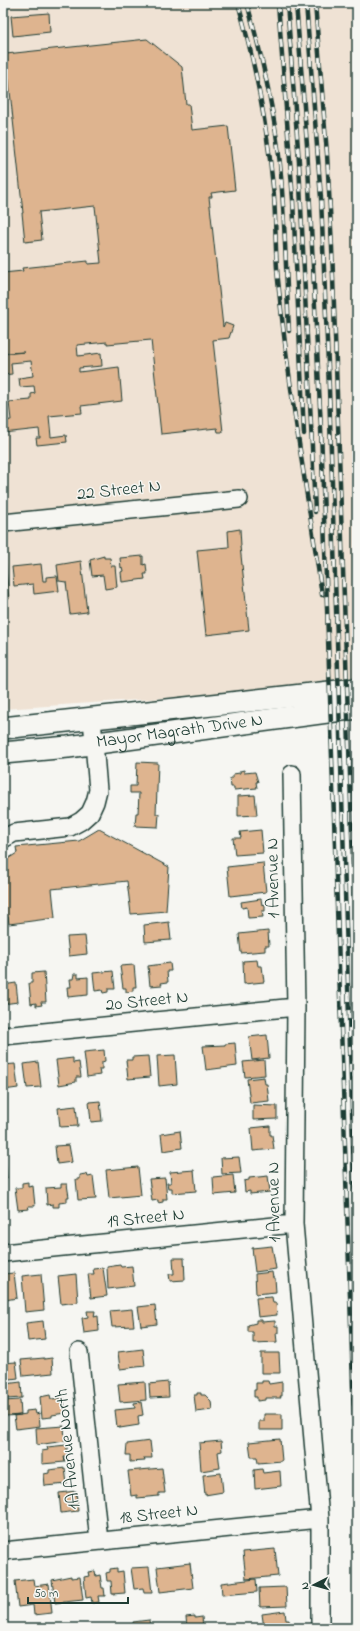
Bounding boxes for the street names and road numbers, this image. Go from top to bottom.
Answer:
street label: 22 Street N [76,474,162,508]
street label: Mayor Magrath Drive N [95,708,265,756]
street label: 1 Avenue N [260,837,288,919]
street label: 20 Street N [104,985,190,1019]
street label: 1 Avenue N [261,1161,289,1243]
street label: 19 Street N [106,1202,186,1236]
street label: 1A Avenue North [50,1387,88,1511]
street label: 18 Street N [118,1498,200,1532]

